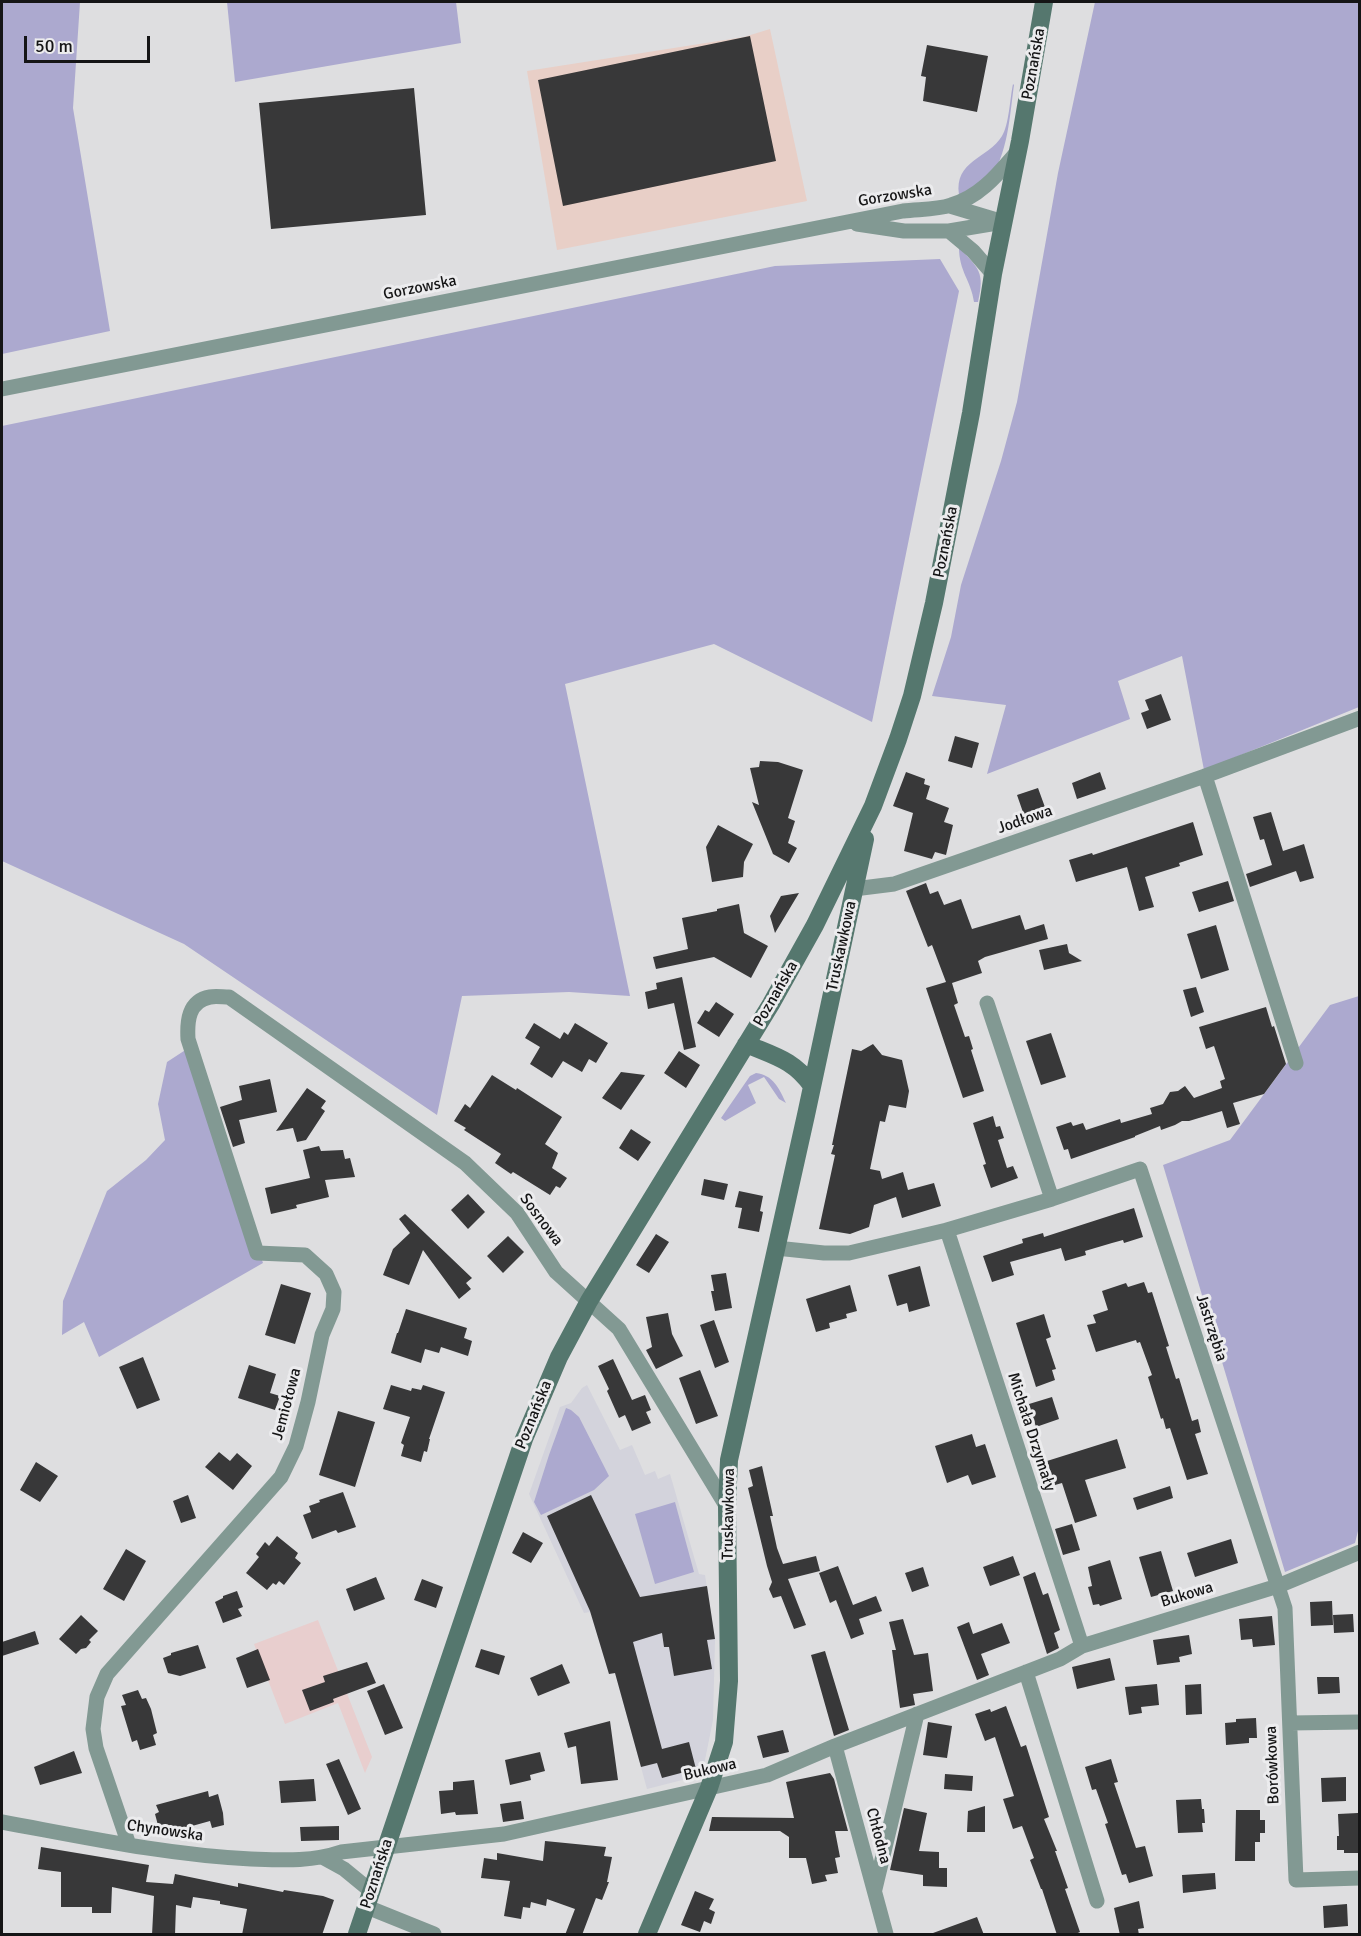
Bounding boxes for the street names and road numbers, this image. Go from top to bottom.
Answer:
street label: Poznańska [1018,27,1050,101]
street label: Gorzowska [857,181,933,211]
street label: Gorzowska [382,271,458,305]
street label: Poznańska [930,505,962,579]
street label: Jodłowa [995,802,1055,838]
street label: Truskawkowa [823,899,861,993]
street label: Poznańska [750,958,802,1030]
street label: Sosnowa [515,1190,567,1250]
street label: Jastrzębia [1191,1292,1231,1364]
street label: Jemiołowa [268,1366,306,1442]
street label: Michała Drzymały [1003,1370,1059,1494]
street label: Poznańska [512,1378,556,1452]
street label: Truskawkowa [719,1468,739,1560]
street label: Bukowa [1158,1578,1216,1612]
street label: Borówkowa [1262,1725,1284,1805]
street label: Bukowa [682,1755,738,1785]
street label: Chłodna [861,1806,895,1866]
street label: Chynowska [125,1816,205,1846]
street label: Poznańska [357,1837,397,1911]

